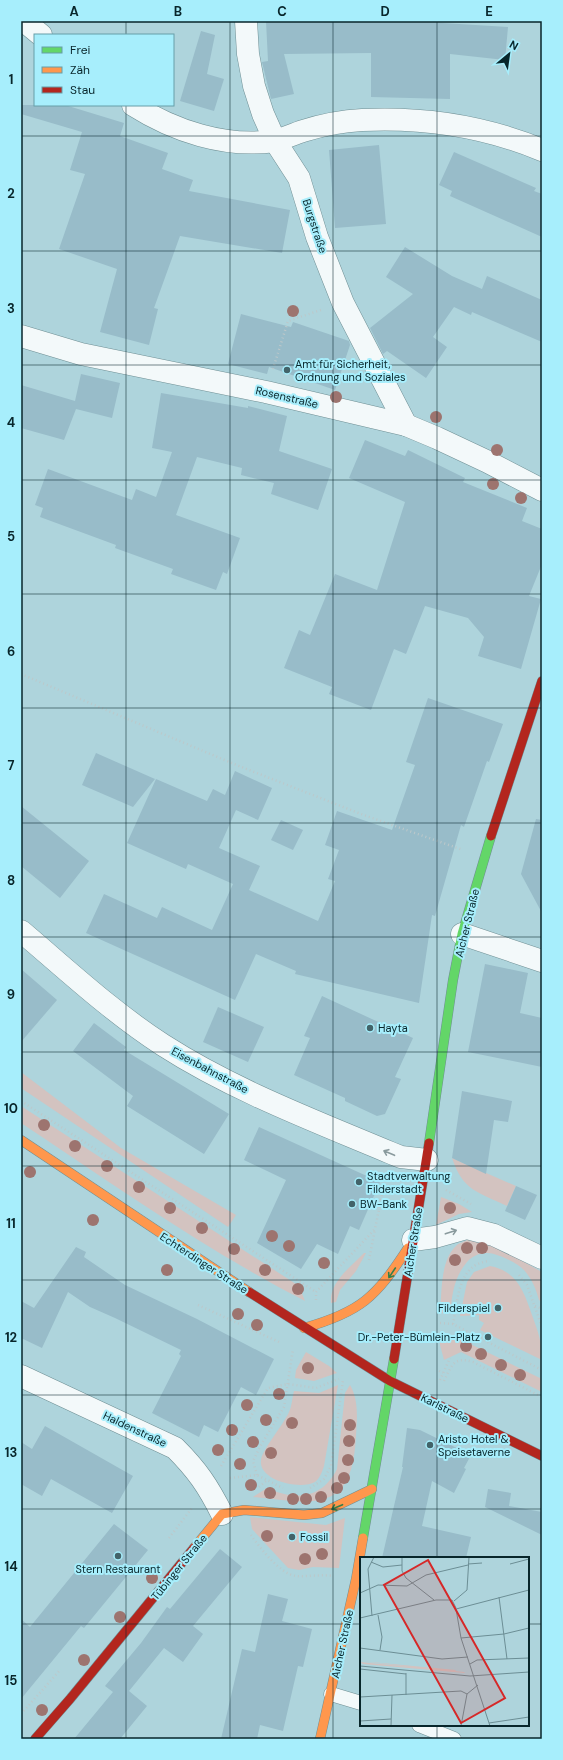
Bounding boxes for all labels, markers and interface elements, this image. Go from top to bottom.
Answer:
text: A [69,3,79,20]
text: B [174,3,182,20]
text: C [277,3,287,20]
text: D [380,3,390,20]
text: E [485,3,493,20]
legend [34,34,174,106]
north arrow [489,34,529,74]
text: N [507,37,521,53]
text: Frei [70,42,90,58]
text: Zäh [70,62,90,78]
text: 1 [9,71,13,88]
text: Stau [70,82,95,98]
text: 2 [7,185,15,202]
street label: Burgstraße [300,197,330,255]
text: 3 [7,300,15,317]
place label: Amt für Sicherheit, Ordnung und Soziales [295,357,406,384]
marker: Amt für Sicherheit, Ordnung und Soziales [282,365,292,375]
street label: Rosenstraße [254,383,320,411]
text: 4 [7,414,15,431]
text: 5 [7,528,15,545]
text: 6 [7,643,15,660]
text: 7 [8,757,15,774]
text: 8 [7,872,15,889]
street label: Aicher Straße [452,887,482,959]
text: 9 [7,986,15,1003]
place label: Hayta [378,1021,408,1035]
marker: Hayta [365,1023,375,1033]
street label: Eisenbahnstraße [169,1044,251,1096]
text: 10 [4,1100,18,1117]
one-way arrow [383,1148,395,1156]
place label: Stadtverwaltung Filderstadt [367,1169,450,1196]
marker: Stadtverwaltung Filderstadt [354,1177,364,1187]
place label: BW-Bank [360,1197,408,1211]
marker: BW-Bank [347,1199,357,1209]
street label: Aicher Straße [401,1206,425,1278]
text: 11 [6,1215,16,1232]
one-way arrow [444,1228,457,1235]
street label: Echterdinger Straße [157,1229,251,1297]
one-way arrow [388,1267,396,1278]
place label: Filderspiel [438,1301,490,1315]
marker: Filderspiel [493,1303,503,1313]
text: 12 [5,1329,17,1346]
place label: Dr.-Peter-Bümlein-Platz [358,1330,480,1344]
marker: Dr.-Peter-Bümlein-Platz [483,1332,493,1342]
street label: Karlstraße [419,1390,471,1426]
street label: Haldenstraße [101,1408,169,1450]
place label: Aristo Hotel & Speisetaverne [438,1432,510,1459]
marker: Aristo Hotel & Speisetaverne [425,1440,435,1450]
text: 13 [5,1444,17,1461]
one-way arrow [332,1503,344,1511]
place label: Fossil [300,1530,328,1544]
street label: Tübinger Straße [148,1531,210,1603]
marker: Fossil [287,1532,297,1542]
marker: Stern Restaurant [113,1551,123,1561]
inset map [360,1557,529,1726]
text: 14 [4,1558,18,1575]
place label: Stern Restaurant [75,1562,161,1576]
street label: Aicher Straße [328,1608,356,1680]
text: 15 [5,1672,17,1689]

